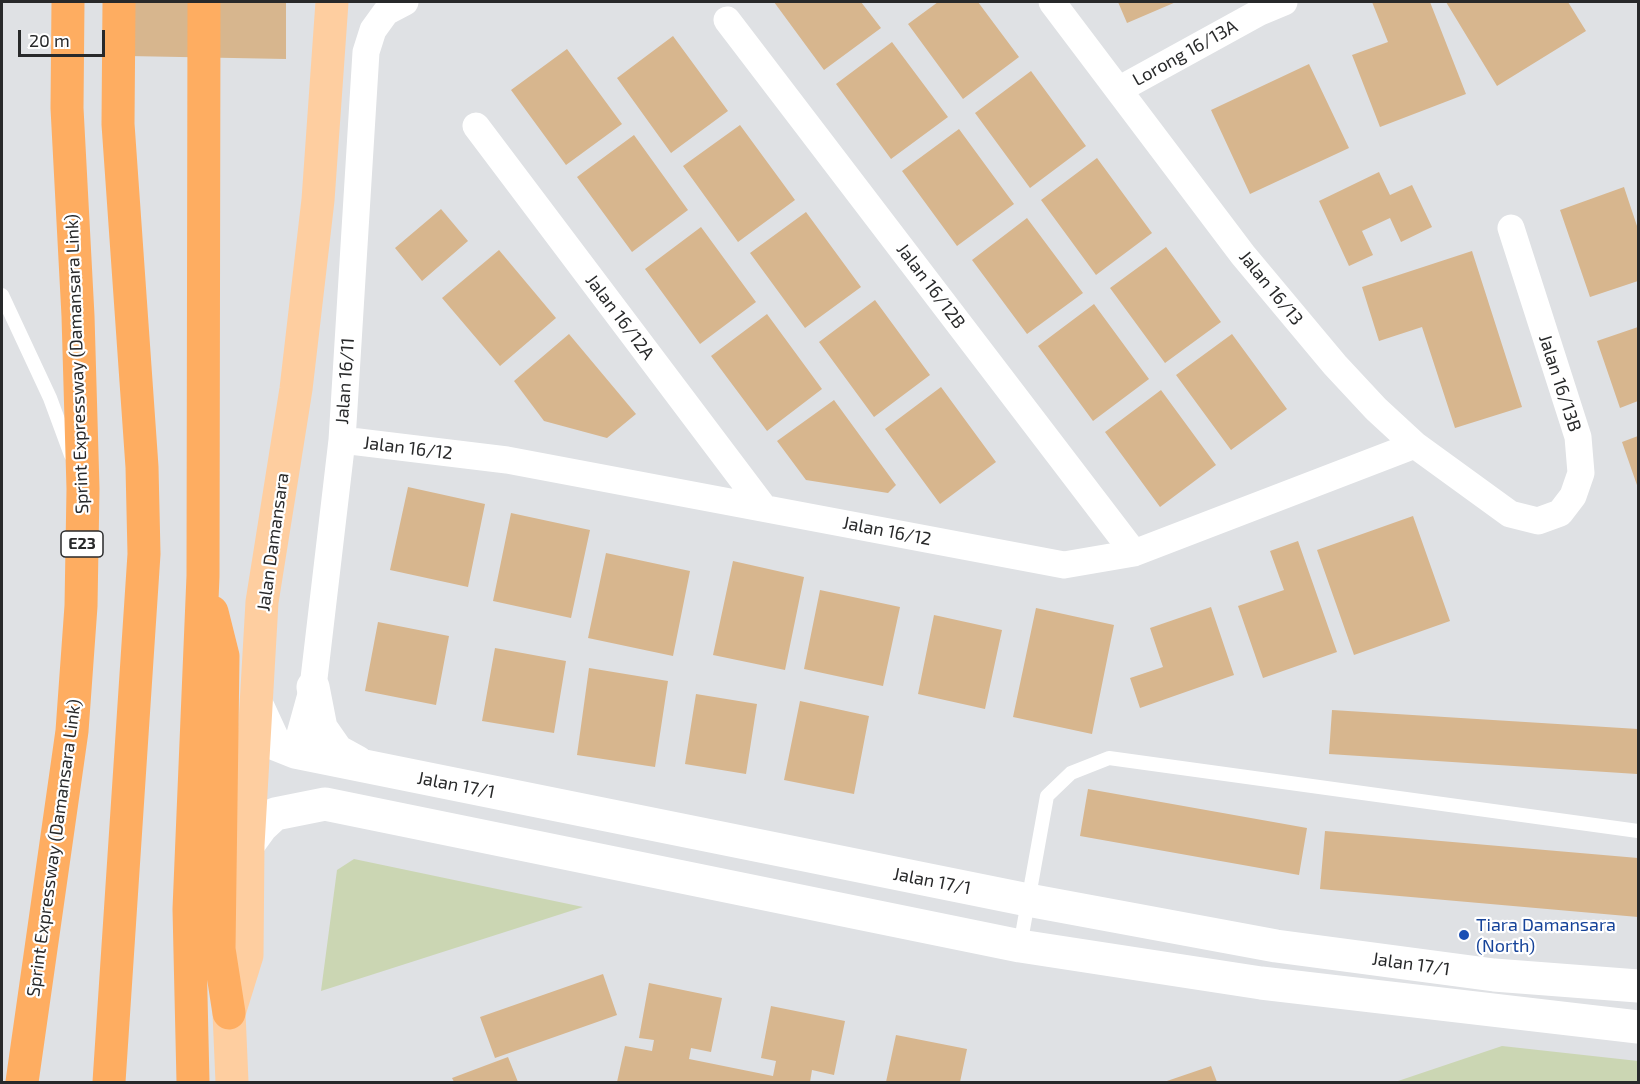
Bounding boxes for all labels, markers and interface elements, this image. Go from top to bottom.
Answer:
street label: Lorong 16/13A [1129,15,1241,91]
scale bar [21,18,108,56]
text: 20 m [29,29,70,51]
street label: Sprint Expressway (Damansara Link) [61,214,93,514]
street label: Jalan 16/12B [892,239,970,333]
street label: Jalan 16/13 [1234,246,1308,330]
street label: Jalan 16/12A [581,270,659,364]
street label: Jalan 16/13B [1534,332,1586,434]
street label: Jalan 16/11 [331,337,359,425]
street label: Jalan 16/12 [362,432,454,464]
street label: Jalan Damansara [253,471,293,613]
street label: Jalan 16/12 [841,512,933,550]
road number: E23 [61,531,103,557]
street label: Sprint Expressway (Damansara Link) [22,698,86,998]
street label: Jalan 17/1 [415,767,497,803]
street label: Jalan 17/1 [891,863,973,899]
place label: Tiara Damansara (North) [1476,914,1616,956]
marker: Tiara Damansara (North) [1457,928,1471,942]
street label: Jalan 17/1 [1371,948,1451,980]

